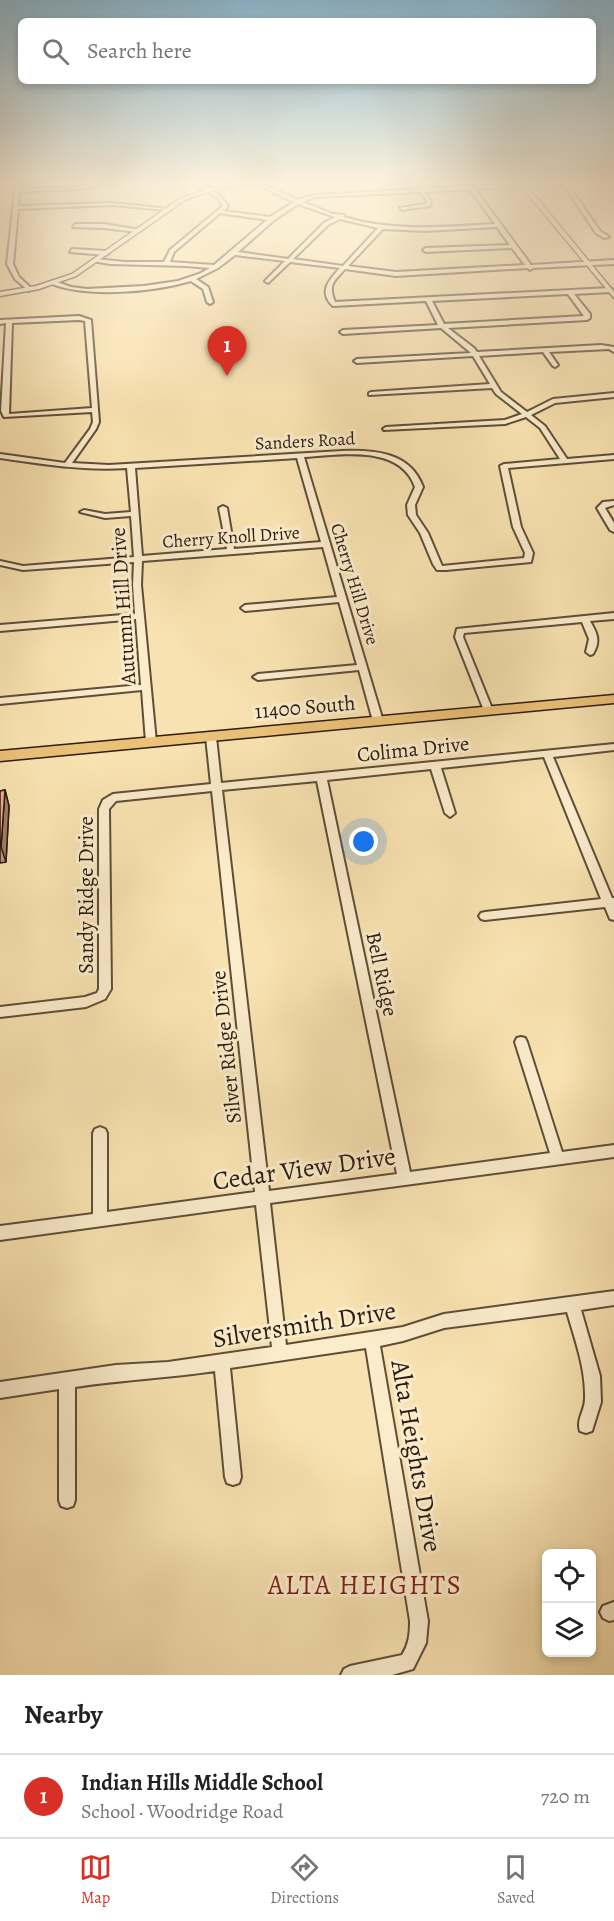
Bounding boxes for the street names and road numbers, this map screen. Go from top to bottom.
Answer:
street label: Sanders Road [254,426,356,456]
street label: Cherry Knoll Drive [162,520,300,554]
street label: Cherry Hill Drive [325,520,385,648]
street label: Autumn Hill Drive [104,526,143,687]
street label: 11400 South [253,689,357,725]
street label: Colima Drive [355,729,471,769]
street label: Sandy Ridge Drive [72,816,100,974]
street label: Bell Ridge [359,929,405,1019]
street label: Silver Ridge Drive [204,969,248,1125]
street label: Cedar View Drive [210,1138,398,1199]
street label: Silversmith Drive [210,1293,398,1356]
street label: Alta Heights Drive [382,1356,451,1555]

